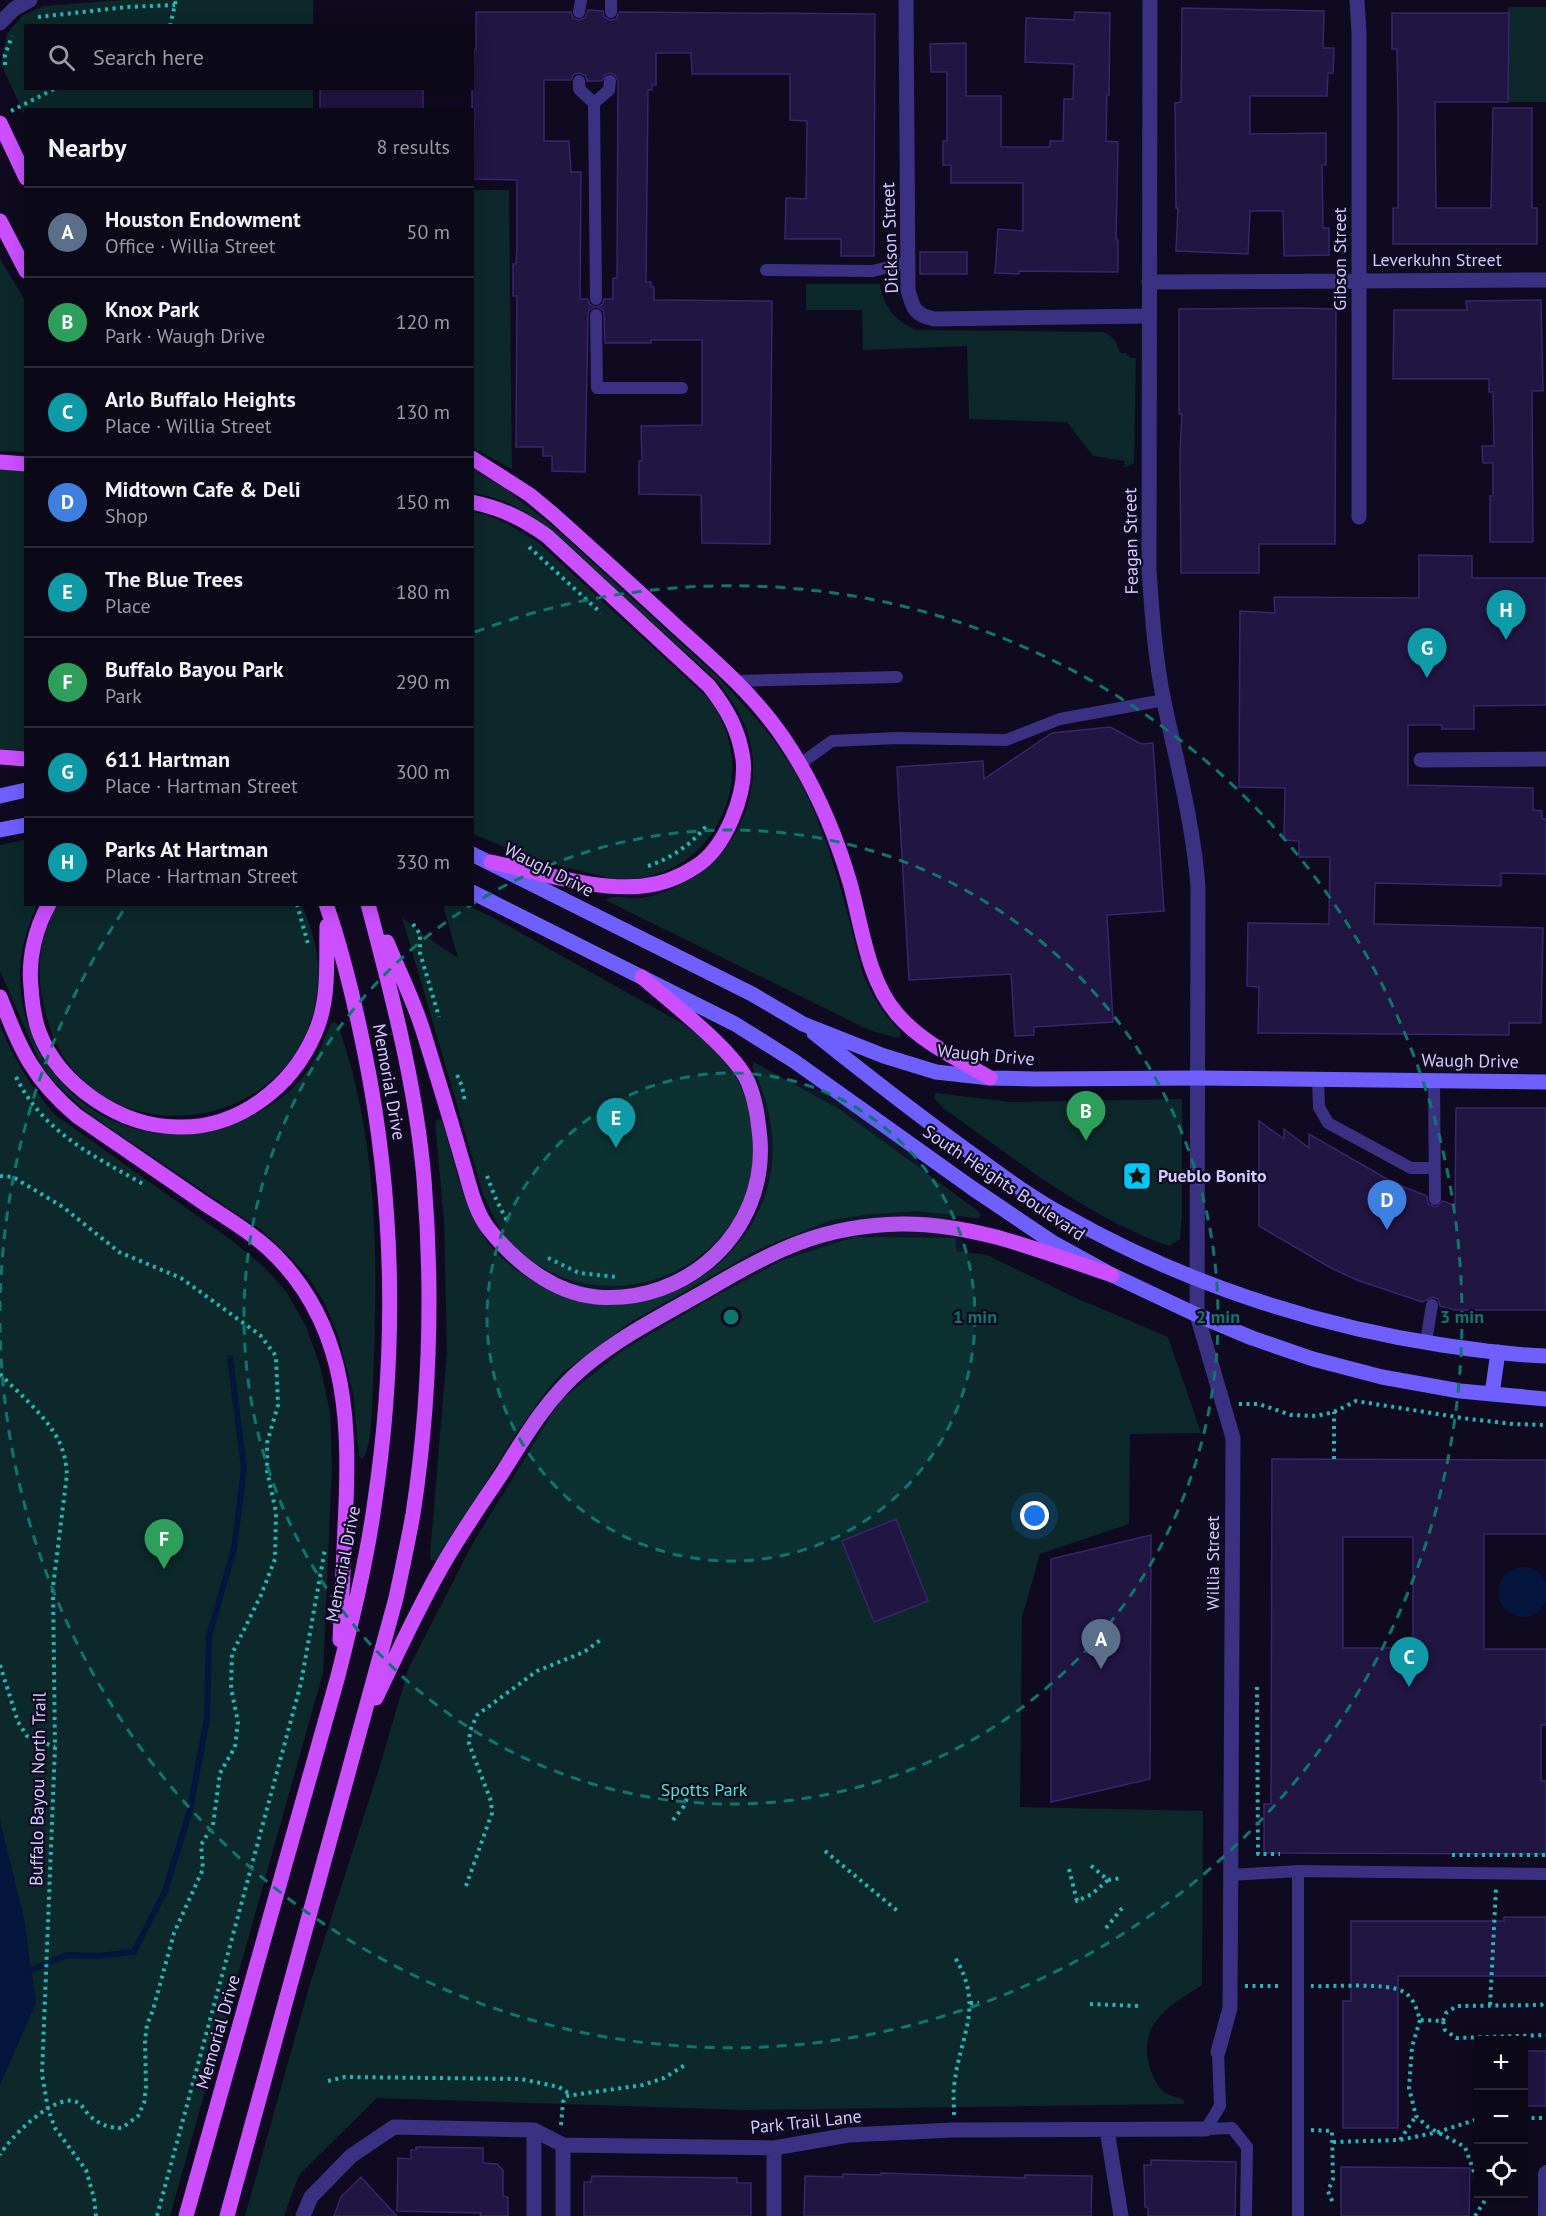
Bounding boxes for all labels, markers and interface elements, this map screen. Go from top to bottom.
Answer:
search box [24,24,474,90]
icon: search [45,41,78,74]
text: Search here [93,43,204,71]
text: Nearby [48,131,126,164]
text: 8 results [377,134,450,160]
street label: Dickson Street [876,182,903,294]
text: Houston Endowment [105,205,301,233]
street label: Gibson Street [1328,207,1351,311]
text: A [61,219,74,245]
text: 50 m [407,219,450,245]
text: Office · Willia Street [105,233,276,259]
street label: Leverkuhn Street [1372,248,1502,271]
text: Knox Park [105,295,199,323]
text: B [62,309,73,335]
text: 120 m [396,309,450,335]
text: Park · Waugh Drive [105,323,265,349]
text: Arlo Buffalo Heights [105,385,296,413]
text: C [62,399,73,425]
text: 130 m [396,399,450,425]
text: Place · Willia Street [105,413,272,439]
text: Midtown Cafe & Deli [105,475,301,503]
street label: Feagan Street [1118,488,1143,595]
text: D [61,489,74,515]
text: 150 m [396,489,450,515]
text: Shop [105,503,148,529]
text: The Blue Trees [105,565,243,593]
text: E [62,579,73,605]
text: 180 m [396,579,450,605]
pin: H [1486,590,1526,640]
text: Place [105,593,151,619]
pin: G [1408,628,1446,678]
text: Buffalo Bayou Park [105,655,284,683]
text: F [62,669,73,695]
text: 290 m [396,669,450,695]
text: Park [105,683,142,709]
text: 611 Hartman [105,745,230,773]
text: G [61,759,74,785]
text: 300 m [396,759,450,785]
text: Place · Hartman Street [105,773,298,799]
text: Parks At Hartman [105,835,268,863]
street label: Waugh Drive [501,837,598,902]
text: H [61,849,74,875]
text: 330 m [396,849,450,875]
text: Place · Hartman Street [105,863,298,889]
street label: Memorial Drive [368,1022,411,1142]
street label: Waugh Drive [937,1039,1036,1070]
street label: Waugh Drive [1421,1048,1519,1073]
pin: B [1066,1092,1106,1141]
pin: E [596,1098,636,1148]
street label: South Heights Boulevard [919,1120,1090,1246]
place icon: Pueblo Bonito [1121,1160,1153,1192]
place label: Pueblo Bonito [1158,1164,1267,1187]
pin: D [1368,1180,1406,1230]
text: 1 min [953,1305,997,1328]
text: 2 min [1196,1305,1240,1328]
text: 3 min [1440,1305,1484,1328]
centre of rings [721,1307,741,1327]
your location [1020,1501,1049,1530]
street label: Memorial Drive [320,1504,365,1624]
street label: Willia Street [1201,1516,1224,1610]
pin: F [144,1520,184,1569]
pin: A [1082,1620,1120,1669]
pin: C [1390,1638,1428,1687]
street label: Buffalo Bayou North Trail [24,1691,51,1886]
park label: Spotts Park [661,1778,748,1801]
street label: Memorial Drive [190,1972,245,2092]
map controls [1474,2036,1528,2198]
button: + [1474,2036,1528,2090]
button: − [1474,2090,1528,2144]
street label: Park Trail Lane [749,2104,863,2139]
button: locate [1474,2144,1528,2198]

